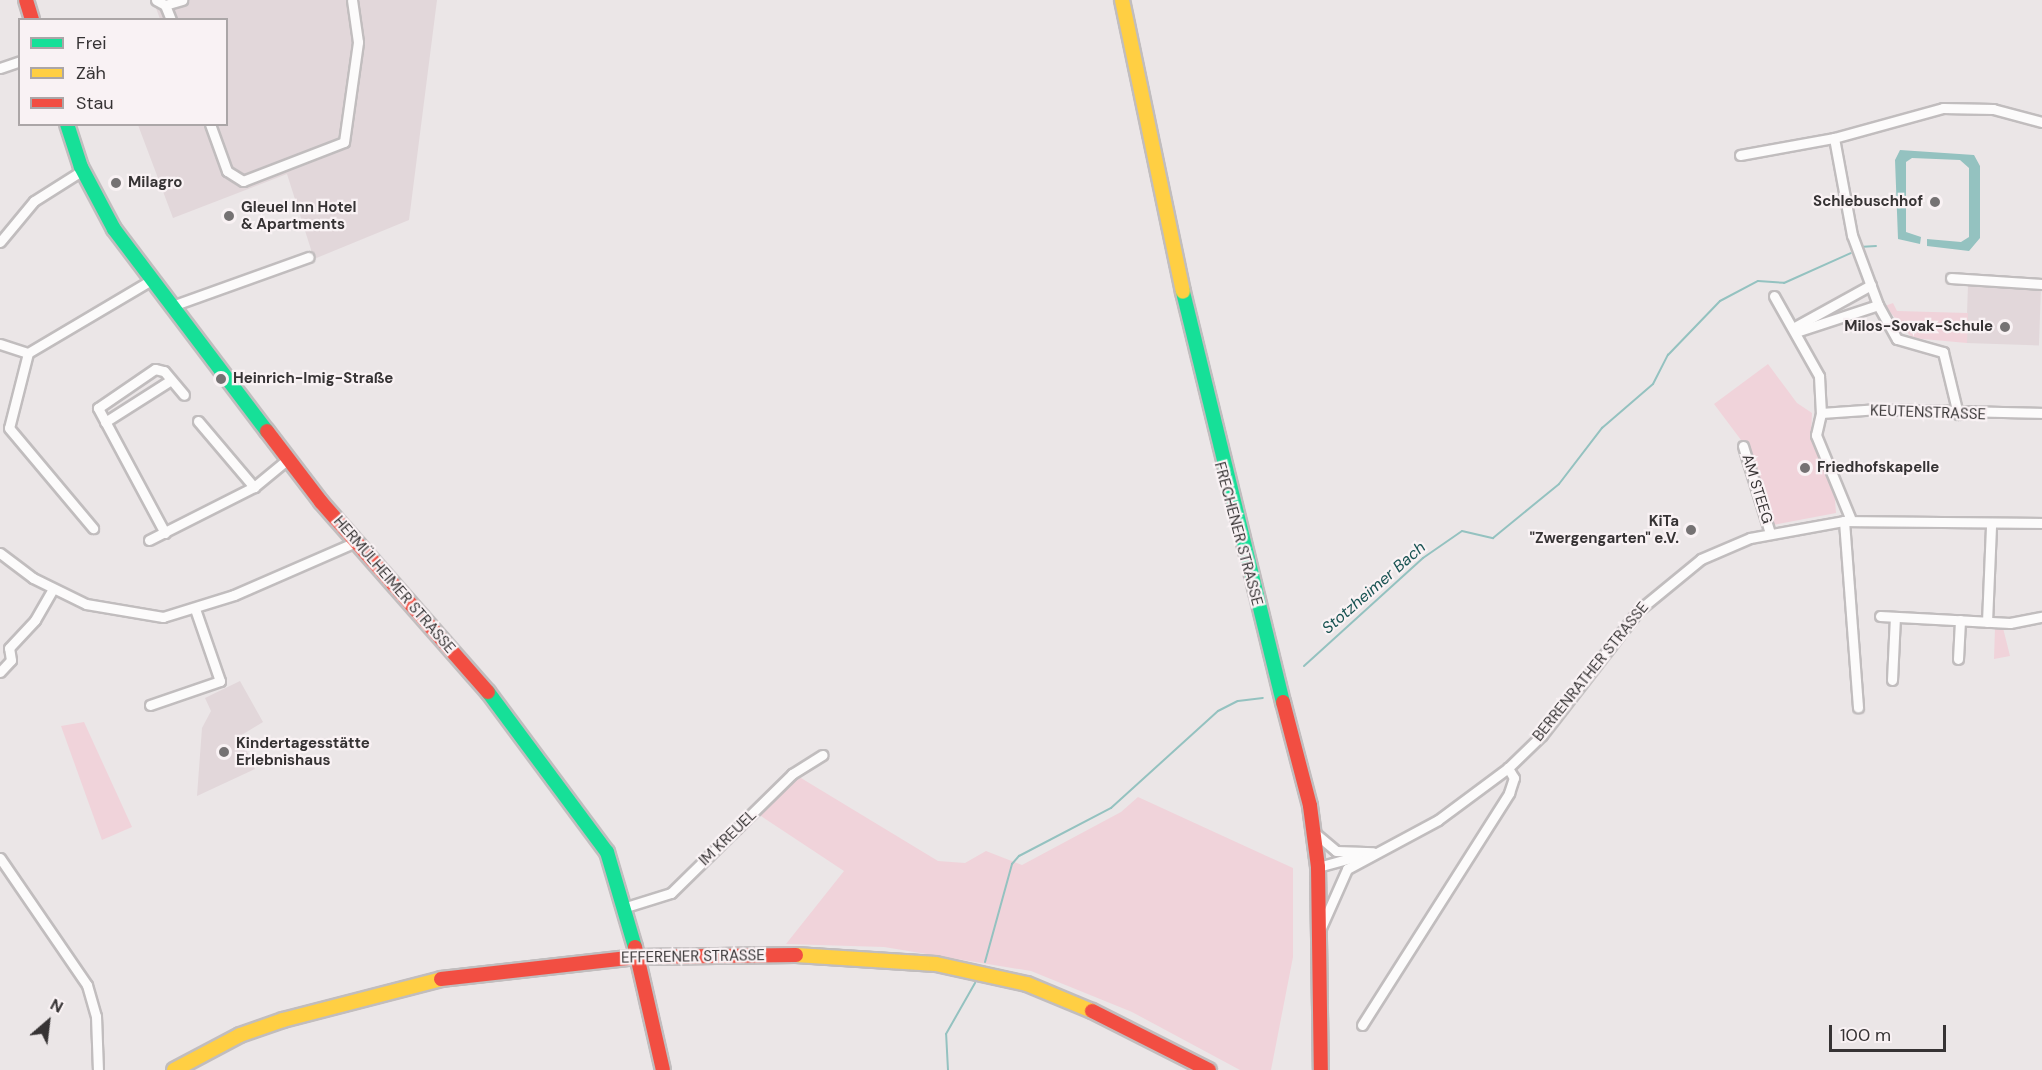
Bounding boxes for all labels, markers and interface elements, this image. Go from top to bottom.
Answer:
legend [18,18,228,126]
text: Frei [76,31,107,55]
text: Zäh [76,61,106,85]
text: Stau [76,91,114,115]
place label: Milagro [128,174,182,192]
marker: Milagro [109,176,123,190]
place label: Schlebuschhof [1813,193,1923,211]
marker: Schlebuschhof [1928,195,1942,209]
place label: Gleuel Inn Hotel & Apartments [241,198,357,233]
marker: Gleuel Inn Hotel & Apartments [222,209,236,223]
place label: Milos-Sovak-Schule [1844,318,1993,336]
marker: Milos-Sovak-Schule [1998,320,2012,334]
place label: Heinrich-Imig-Straße [233,370,393,388]
marker: Heinrich-Imig-Straße [214,372,228,386]
street label: KEUTENSTRASSE [1870,402,1986,424]
street label: AM STEEG [1738,452,1776,526]
place label: Friedhofskapelle [1817,459,1939,477]
street label: FRECHENER STRASSE [1210,460,1266,608]
marker: Friedhofskapelle [1798,461,1812,475]
place label: KiTa "Zwergengarten" e.V. [1529,512,1679,547]
street label: HERMÜLHEIMER STRASSE [330,513,458,657]
marker: KiTa "Zwergengarten" e.V. [1684,523,1698,537]
water label: Stotzheimer Bach [1318,538,1430,638]
street label: BERRENRATHER STRASSE [1529,599,1653,745]
place label: Kindertagesstätte Erlebnishaus [236,734,370,769]
marker: Kindertagesstätte Erlebnishaus [217,745,231,759]
street label: IM KREUEL [696,806,760,870]
street label: EFFERENER STRASSE [621,947,765,967]
north arrow [18,992,78,1052]
text: N [47,994,67,1018]
scale bar [1832,1013,1949,1051]
text: 100 m [1840,1023,1891,1047]

